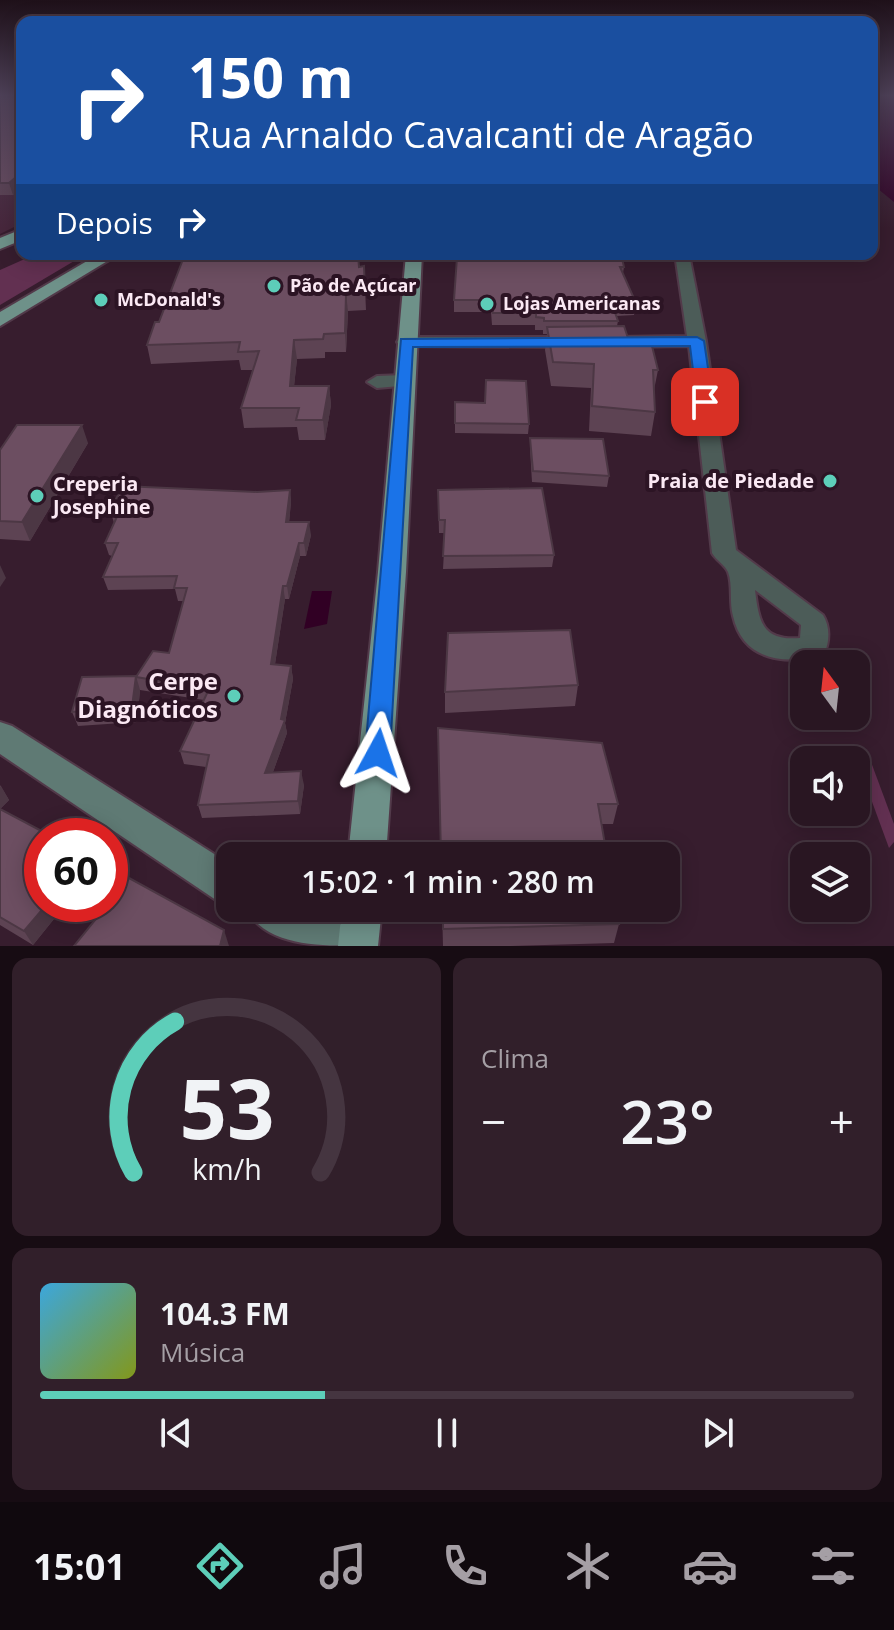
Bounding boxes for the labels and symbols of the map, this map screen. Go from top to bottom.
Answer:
place label: Pão de Açúcar [290,273,417,297]
marker: Pão de Açúcar [265,277,283,295]
place label: McDonald's [117,287,221,311]
marker: McDonald's [92,291,110,309]
place label: Lojas Americanas [503,291,661,315]
marker: Lojas Americanas [478,295,496,313]
pin [671,368,739,436]
place label: Praia de Piedade [648,467,814,494]
place label: Creperia Josephine [51,470,151,520]
marker: Praia de Piedade [821,472,839,490]
marker: Creperia Josephine [28,487,46,505]
north arrow [790,650,870,730]
place label: Cerpe Diagnóticos [77,664,218,725]
marker: Cerpe Diagnóticos [225,687,243,705]
position arrow [336,711,420,795]
speed limit sign: 60 [24,818,128,922]

